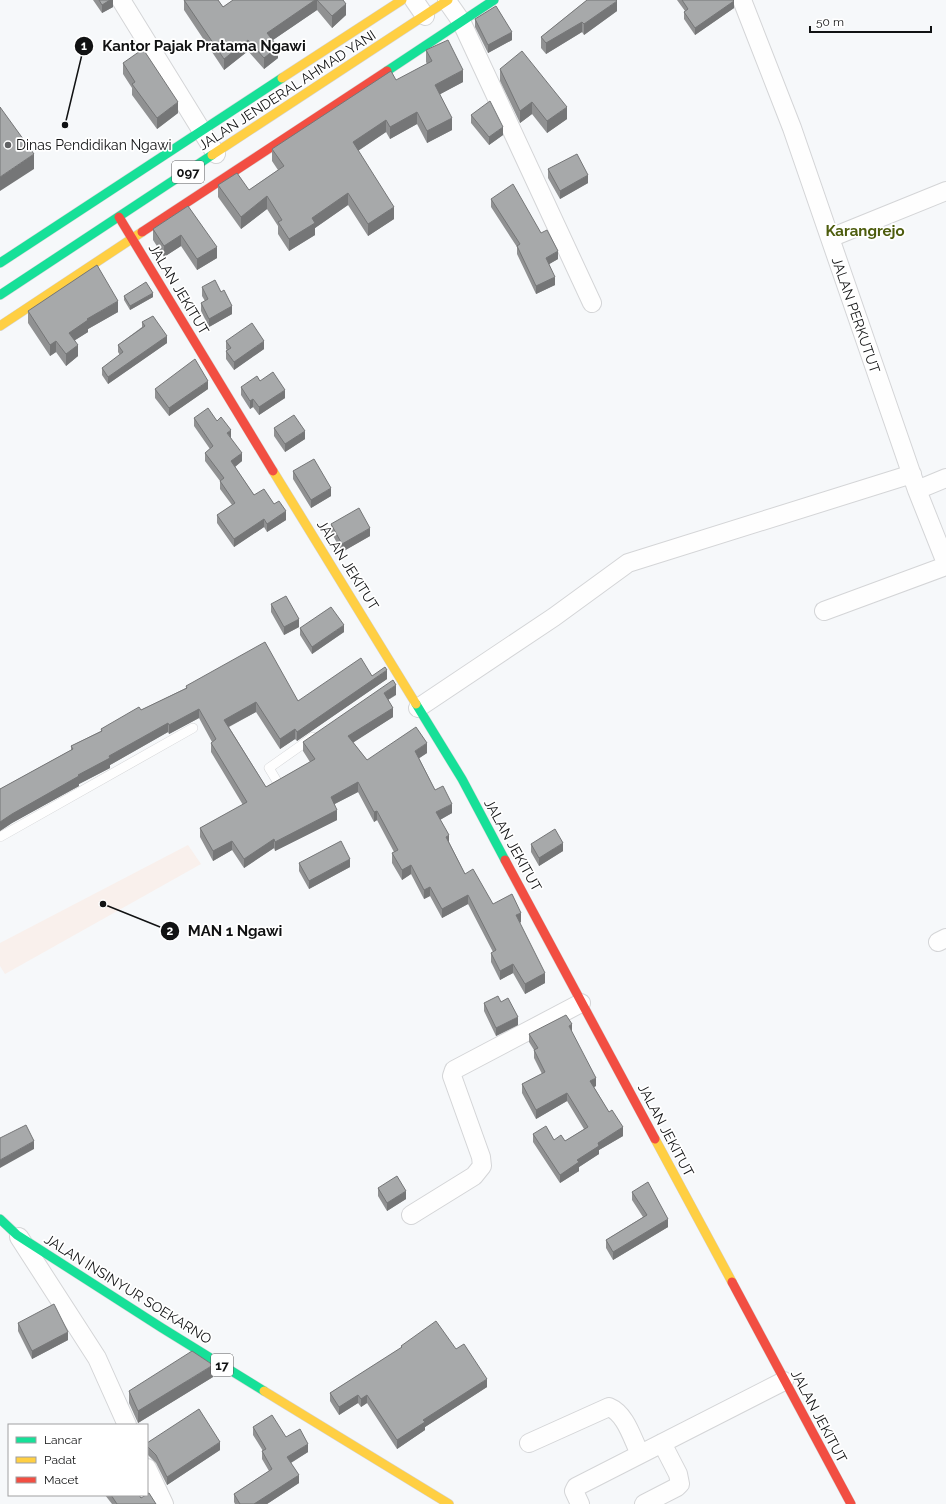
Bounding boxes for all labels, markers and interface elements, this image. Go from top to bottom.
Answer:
scale bar [810,8,931,34]
text: 50 m [816,15,844,29]
street label: JALAN JENDERAL AHMAD YANI [195,27,379,153]
callout: Kantor Pajak Pratama Ngawi [74,32,314,59]
text: Kantor Pajak Pratama Ngawi [102,37,306,55]
text: 1 [81,39,87,53]
place label: Dinas Pendidikan Ngawi [16,137,172,153]
marker: Dinas Pendidikan Ngawi [3,140,13,150]
road number: 097 [172,161,204,183]
district label: Karangrejo [825,222,905,240]
street label: JALAN JEKITUT [146,241,213,338]
street label: JALAN PERKUTUT [829,255,884,376]
street label: JALAN JEKITUT [314,517,382,613]
street label: JALAN JEKITUT [481,796,545,894]
callout: MAN 1 Ngawi [160,918,291,945]
text: MAN 1 Ngawi [188,922,282,940]
text: 2 [167,924,174,938]
street label: JALAN JEKITUT [635,1081,697,1180]
street label: JALAN INSINYUR SOEKARNO [42,1231,214,1347]
road number: 17 [211,1354,233,1376]
street label: JALAN JEKITUT [788,1367,850,1466]
legend [8,1424,148,1496]
text: Lancar [44,1433,83,1447]
text: Padat [44,1453,76,1467]
text: Macet [44,1473,79,1487]

